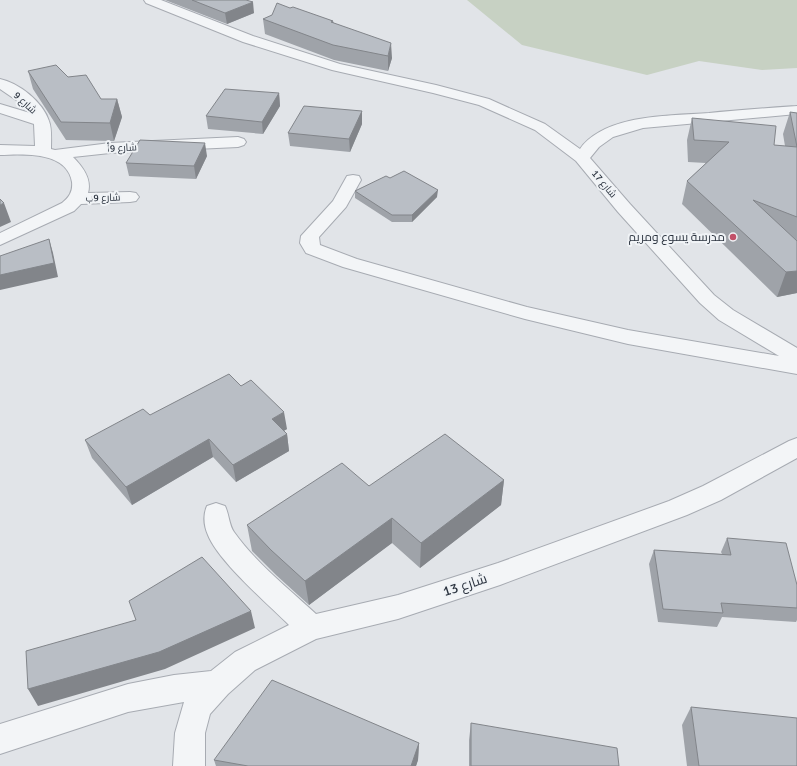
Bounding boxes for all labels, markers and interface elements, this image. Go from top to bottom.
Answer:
street label: شارع 9 [11,89,39,117]
street label: شارع 9أ [107,140,137,155]
street label: شارع 17 [589,168,619,200]
street label: شارع 9ب [85,191,121,205]
place label: مدرسة يسوع ومريم [629,230,725,245]
marker: مدرسة يسوع ومريم [728,232,738,242]
street label: شارع 13 [441,570,489,600]

